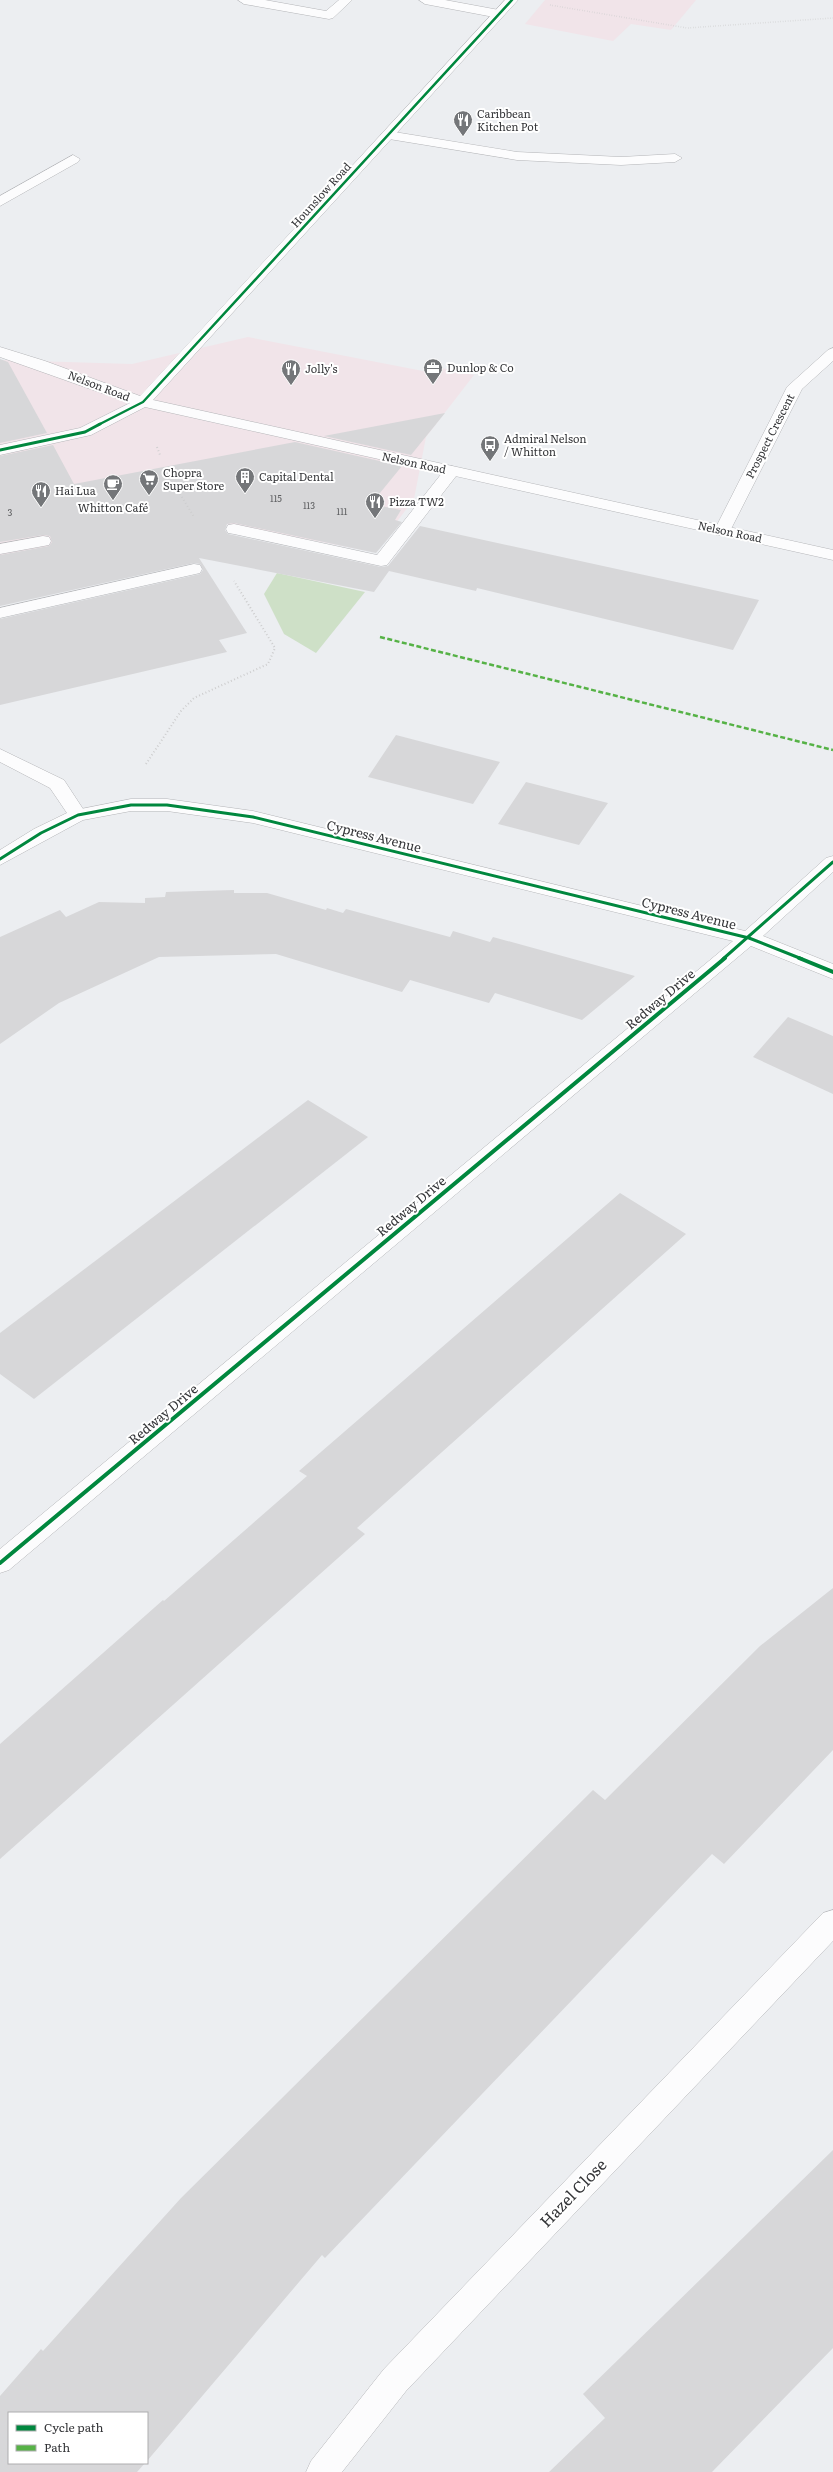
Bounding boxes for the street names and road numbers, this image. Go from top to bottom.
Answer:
street label: Hounslow Road [287,158,354,230]
street label: Nelson Road [66,366,133,404]
street label: Prospect Crescent [741,390,798,481]
street label: Nelson Road [381,447,448,477]
street label: Nelson Road [697,516,764,546]
street label: Cypress Avenue [325,815,424,857]
street label: Cypress Avenue [640,892,739,934]
street label: Redway Drive [621,964,699,1033]
street label: Redway Drive [372,1171,450,1240]
street label: Redway Drive [124,1379,202,1448]
street label: Hazel Close [533,2153,611,2232]

